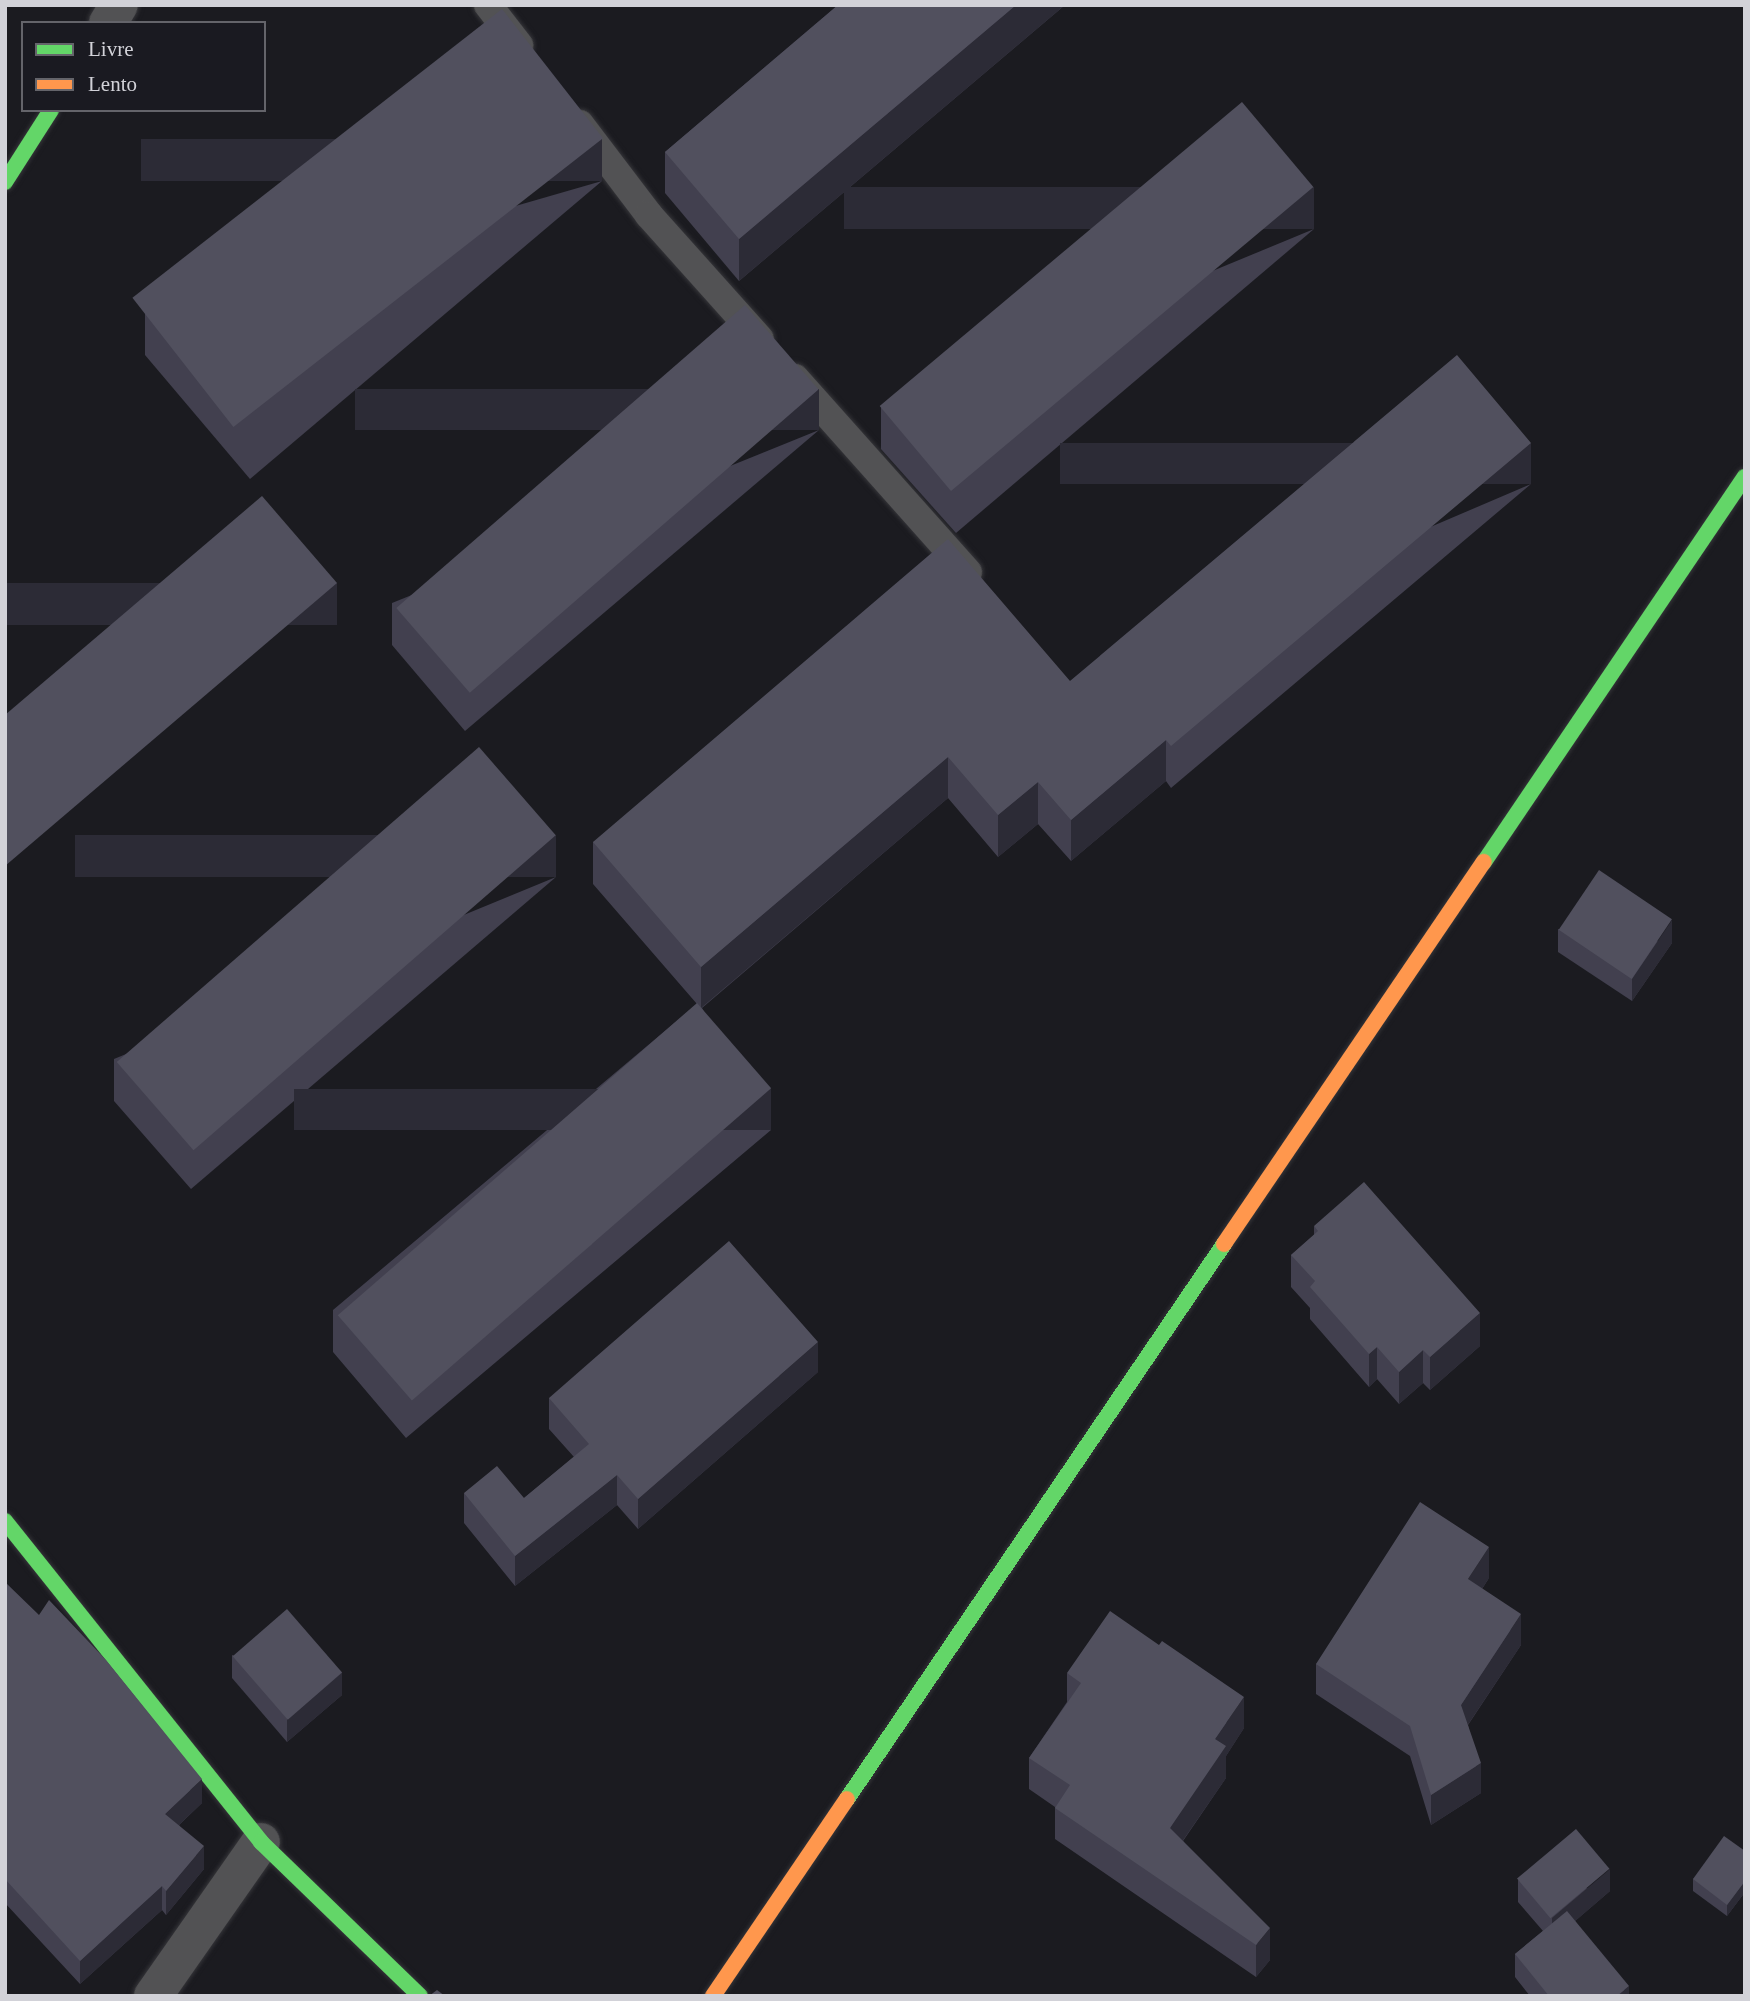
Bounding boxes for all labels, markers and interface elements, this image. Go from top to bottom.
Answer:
legend [21,21,266,112]
text: Livre [88,37,133,61]
text: Lento [88,72,137,96]

